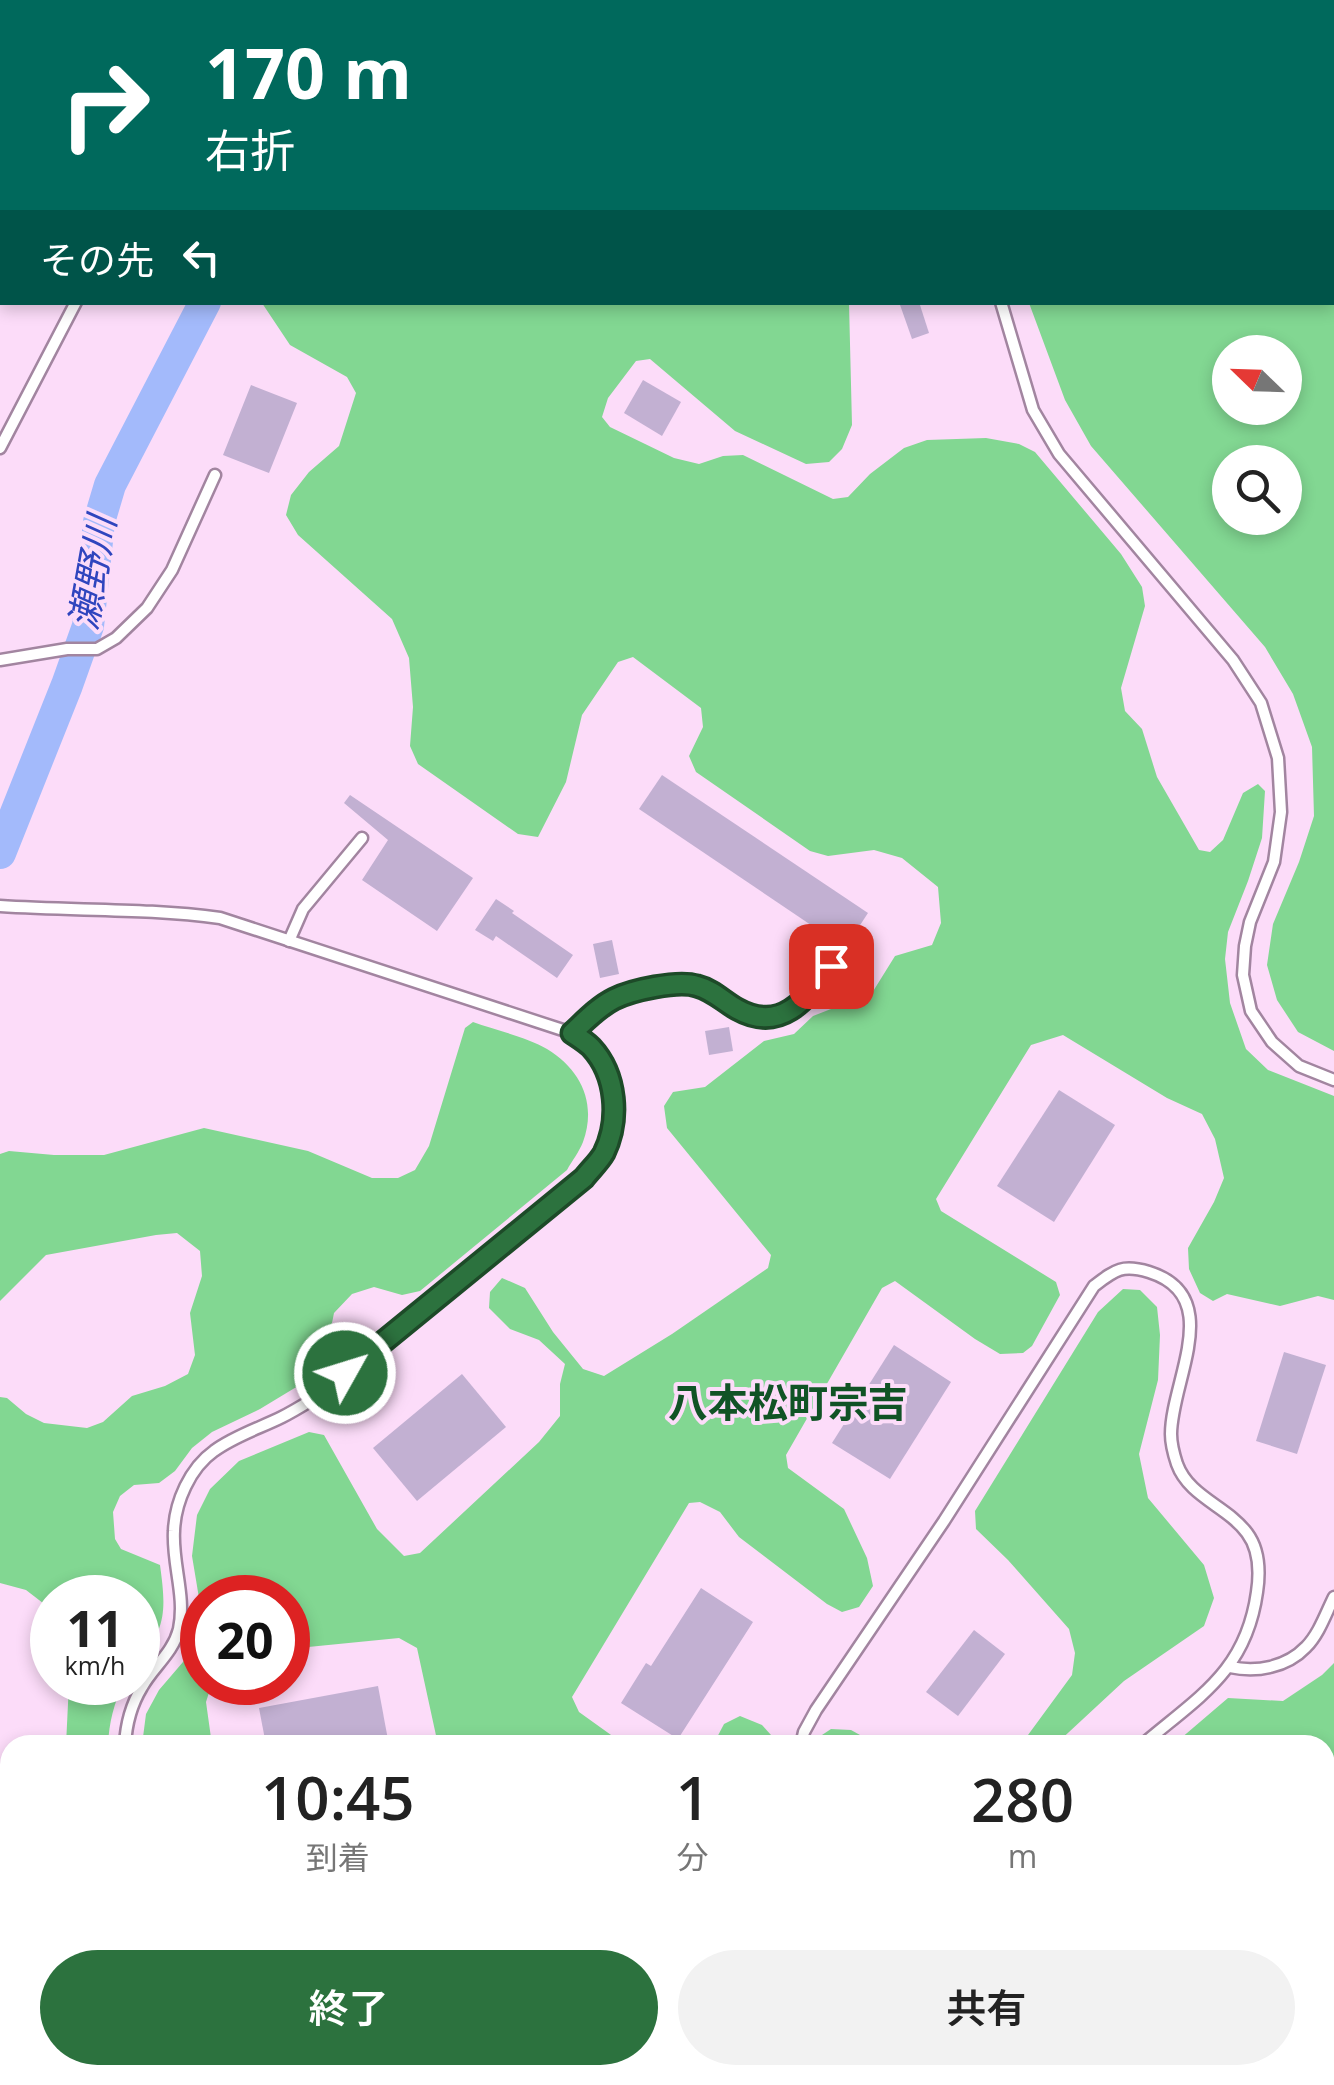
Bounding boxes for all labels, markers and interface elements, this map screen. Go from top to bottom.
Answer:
text: 170 m [205,24,412,120]
icon: right [40,40,170,170]
text: 右折 [205,119,295,180]
icon: left [174,230,229,285]
text: その先 [40,233,154,285]
north arrow [1212,335,1302,425]
map controls [1212,335,1302,535]
button: search [1212,445,1302,535]
water label: 瀬野川 [56,508,127,633]
pin [789,924,874,1009]
icon: arrive [804,939,859,994]
position arrow [293,1321,397,1425]
district label: 八本松町宗吉 [668,1374,908,1429]
speed limit sign: 20 [180,1575,310,1705]
text: 11 [66,1594,124,1662]
text: km/h [65,1648,125,1682]
text: 10:45 [261,1756,415,1838]
text: 1 [676,1756,710,1838]
text: 280 [971,1758,1074,1840]
text: m [1008,1834,1037,1877]
text: 到着 [306,1835,370,1878]
text: 分 [677,1835,709,1878]
button: 終了 [40,1950,658,2065]
button: 共有 [678,1950,1295,2065]

